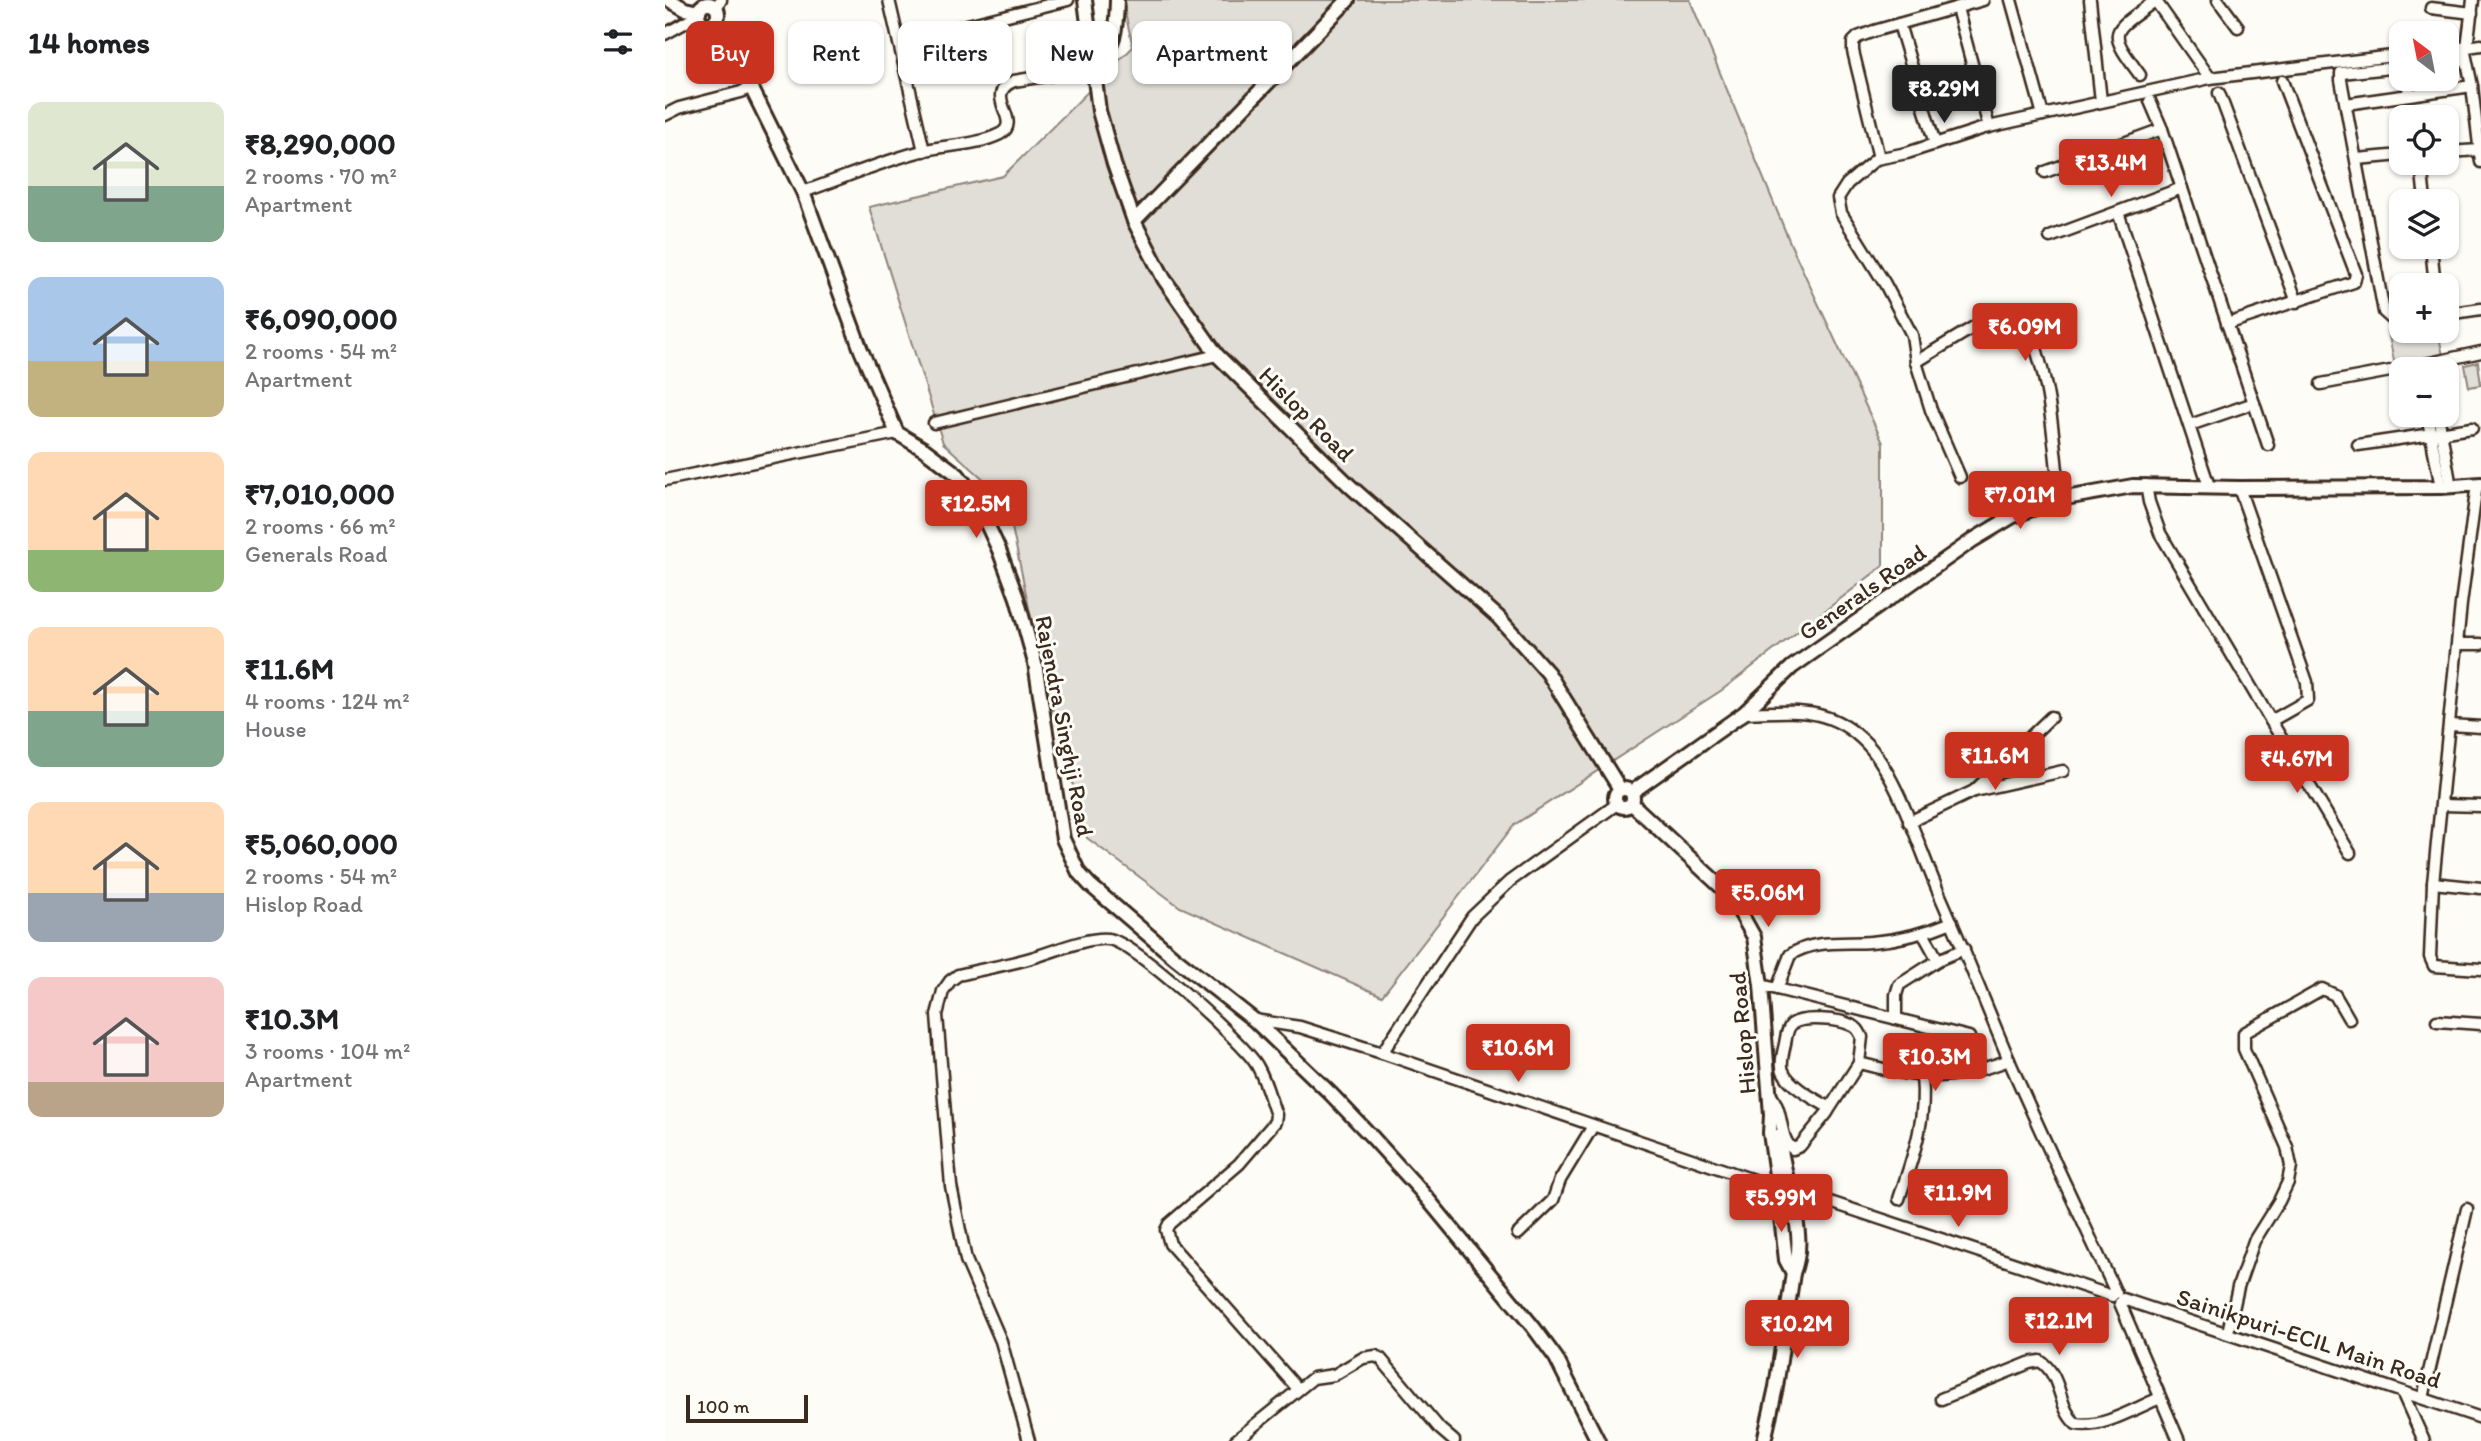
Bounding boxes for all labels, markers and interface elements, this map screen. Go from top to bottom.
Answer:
chip: Buy [686,21,774,84]
chip: Rent [788,21,884,84]
chip: Filters [898,21,1012,84]
chip: New [1026,21,1118,84]
chip: Apartment [1132,21,1292,84]
north arrow [2389,21,2459,91]
map controls [2389,21,2459,427]
icon: filters [599,23,637,61]
text: 14 homes [28,24,150,61]
pin: ₹8.29M [1887,66,2001,125]
text: ₹8.29M [1908,74,1980,102]
button: locate [2389,105,2459,175]
text: ₹8,290,000 [245,125,396,162]
icon: home [84,130,168,214]
pin: ₹13.4M [2054,140,2168,199]
text: ₹13.4M [2075,148,2147,176]
text: 2 rooms · 70 m² [245,162,397,190]
button: layers [2389,189,2459,259]
text: Apartment [245,190,352,218]
button: + [2389,273,2459,343]
text: ₹6,090,000 [245,300,398,337]
pin: ₹6.09M [1968,304,2082,363]
icon: home [84,305,168,389]
text: ₹6.09M [1988,312,2062,340]
text: 2 rooms · 54 m² [245,337,397,365]
button: − [2389,357,2459,427]
street label: Hislop Road [1253,360,1361,468]
text: Apartment [245,365,352,393]
pin: ₹7.01M [1963,472,2077,531]
text: ₹7,010,000 [245,475,395,512]
icon: home [84,480,168,564]
pin: ₹12.5M [919,480,1033,540]
text: ₹7.01M [1984,480,2056,508]
text: ₹12.5M [941,489,1011,517]
text: 2 rooms · 66 m² [245,512,396,540]
street label: Generals Road [1793,537,1931,647]
text: Generals Road [245,540,387,568]
street label: Rajendra Singhji Road [1029,613,1101,839]
text: ₹11.6M [245,650,334,687]
icon: home [84,655,168,739]
text: 4 rooms · 124 m² [245,687,410,715]
text: House [245,715,307,743]
pin: ₹11.6M [1938,732,2052,792]
pin: ₹4.67M [2240,736,2354,795]
text: ₹11.6M [1961,741,2029,769]
text: ₹4.67M [2261,744,2333,772]
text: ₹5,060,000 [245,825,398,862]
icon: home [84,830,168,914]
text: 2 rooms · 54 m² [245,862,397,890]
pin: ₹5.06M [1711,870,1825,929]
text: ₹5.06M [1731,878,1805,906]
text: Hislop Road [245,890,363,918]
street label: Hislop Road [1722,970,1762,1096]
text: ₹10.3M [245,1000,339,1037]
icon: home [84,1005,168,1089]
pin: ₹10.6M [1461,1024,1575,1084]
text: ₹10.6M [1482,1033,1554,1061]
pin: ₹10.3M [1878,1034,1992,1093]
text: 3 rooms · 104 m² [245,1037,410,1065]
text: ₹10.3M [1899,1042,1971,1070]
text: Apartment [245,1065,352,1093]
pin: ₹11.9M [1901,1170,2015,1229]
pin: ₹5.99M [1724,1174,1838,1234]
text: ₹11.9M [1924,1178,1992,1206]
text: ₹5.99M [1745,1183,1817,1211]
street label: Sainikpuri-ECIL Main Road [2173,1282,2445,1394]
pin: ₹12.1M [2002,1298,2116,1357]
pin: ₹10.2M [1740,1300,1854,1360]
text: ₹12.1M [2025,1306,2093,1334]
text: ₹10.2M [1761,1309,1833,1337]
scale bar [686,1392,809,1424]
text: 100 m [697,1395,749,1418]

